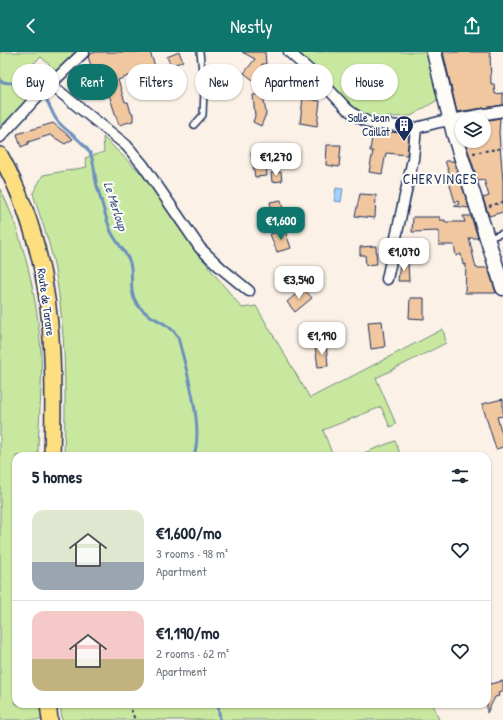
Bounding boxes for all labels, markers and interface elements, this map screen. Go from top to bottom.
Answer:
text: Nestly [230,14,273,39]
icon: back [20,15,42,37]
icon: share [461,15,483,37]
chip: Buy [12,64,59,100]
chip: Rent [67,64,118,100]
chip: Filters [126,64,187,100]
chip: New [195,64,243,100]
chip: Apartment [251,64,333,100]
chip: House [341,64,398,100]
place label: Salle Jean Caillat [348,109,391,140]
map controls [455,112,491,148]
button: layers [455,112,491,148]
building icon: Salle Jean Caillat [393,114,415,142]
pin: €1,270 [243,143,309,177]
text: €1,270 [260,147,292,165]
district label: CHERVINGES [403,169,477,188]
water label: Le Merloup [99,179,133,234]
pin: €1,600 [248,207,314,241]
text: €1,600 [266,211,296,229]
pin: €1,070 [371,238,437,272]
text: €1,070 [388,242,420,260]
pin: €3,540 [266,266,332,300]
street label: Route de Tarare [33,267,60,337]
text: €3,540 [284,270,314,288]
pin: €1,190 [289,322,355,356]
text: €1,190 [308,326,336,344]
text: 5 homes [32,465,82,488]
icon: filters [449,465,471,487]
text: €1,600/mo [156,521,221,544]
icon: home [64,526,112,574]
icon: heart [449,539,471,561]
text: 3 rooms · 98 m² [156,544,228,562]
text: Apartment [156,562,207,580]
text: €1,190/mo [156,621,219,644]
icon: home [64,627,112,675]
icon: heart [449,640,471,662]
text: 2 rooms · 62 m² [156,644,229,662]
text: Apartment [156,662,207,680]

